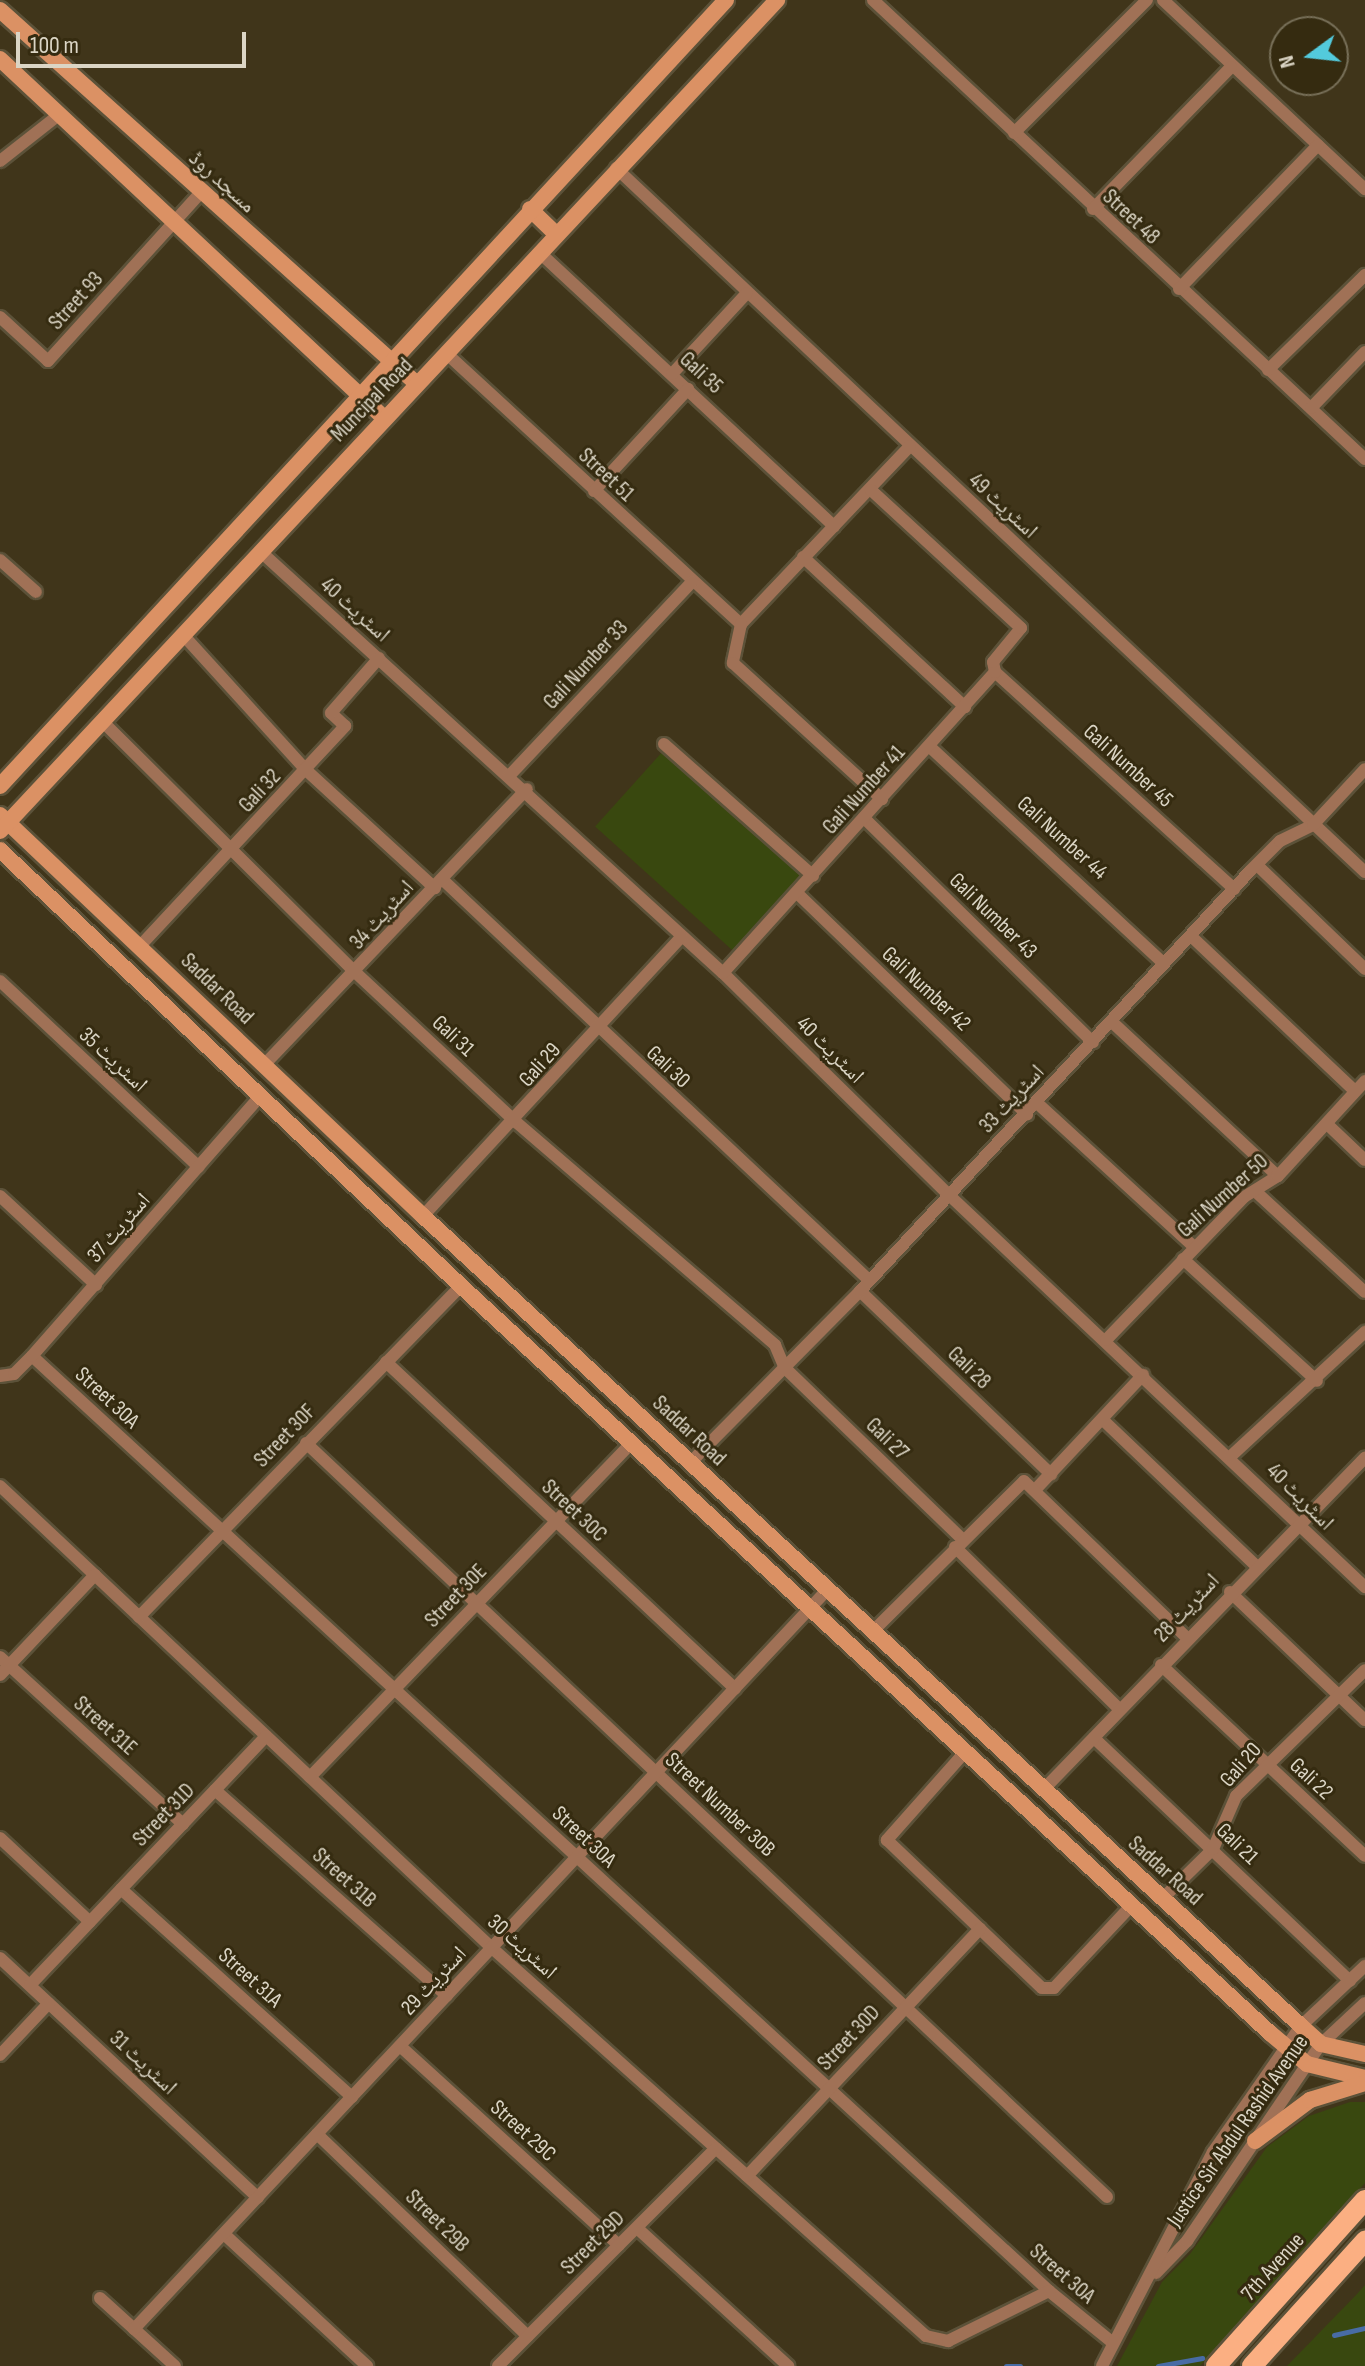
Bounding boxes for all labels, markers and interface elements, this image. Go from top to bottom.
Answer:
scale bar [20,16,250,66]
north arrow [1269,16,1349,96]
text: 100 m [30,31,79,60]
text: N [1273,53,1302,71]
street label: مسجد روڈ [183,145,261,219]
street label: Street 48 [1097,184,1165,250]
street label: Street 93 [43,267,109,335]
street label: Gali 35 [674,346,728,400]
street label: Muncipal Road [326,353,418,447]
street label: Street 51 [573,443,639,507]
street label: اسٹریٹ 49 [963,468,1043,544]
street label: اسٹریٹ 40 [315,572,395,648]
street label: Gali Number 33 [538,615,634,715]
street label: Gali Number 45 [1078,719,1178,813]
street label: Gali Number 41 [817,740,911,840]
street label: Gali 32 [233,764,287,818]
street label: Gali Number 44 [1011,791,1113,885]
street label: Gali Number 43 [943,867,1043,965]
street label: اسٹریٹ 34 [344,875,420,955]
street label: Gali Number 42 [876,941,976,1037]
street label: Saddar Road [175,948,259,1030]
street label: Gali 31 [426,1010,480,1062]
street label: اسٹریٹ 40 [791,1011,869,1089]
street label: اسٹریٹ 35 [73,1022,153,1098]
street label: Gali 29 [513,1037,567,1093]
street label: Gali 30 [641,1040,695,1094]
street label: اسٹریٹ 33 [974,1059,1050,1139]
street label: Gali Number 50 [1172,1149,1274,1243]
street label: اسٹریٹ 37 [82,1188,156,1268]
street label: Gali 28 [942,1341,996,1395]
street label: Street 30A [69,1362,145,1434]
street label: Saddar Road [647,1390,731,1472]
street label: Street 30F [249,1399,321,1473]
street label: Gali 27 [860,1412,914,1466]
street label: اسٹریٹ 40 [1261,1458,1339,1536]
street label: Street 30C [536,1474,612,1548]
street label: Street 30E [419,1559,493,1633]
street label: اسٹریٹ 28 [1149,1568,1225,1648]
street label: Street 31E [68,1691,142,1761]
street label: Gali 20 [1215,1737,1267,1793]
street label: Street Number 30B [659,1747,781,1863]
street label: Gali 22 [1284,1752,1338,1806]
street label: Street 31D [127,1778,201,1852]
street label: Street 30A [546,1801,622,1873]
street label: Gali 21 [1210,1818,1264,1870]
street label: Saddar Road [1122,1831,1208,1911]
street label: Street 31B [307,1843,381,1913]
street label: اسٹریٹ 30 [482,1909,562,1985]
street label: اسٹریٹ 29 [396,1941,472,2021]
street label: Street 31A [213,1943,287,2013]
street label: Street 30D [812,2000,886,2076]
street label: اسٹریٹ 31 [104,2025,182,2101]
street label: Justice Sir Abdul Rashid Avenue [1162,2030,1314,2232]
street label: Street 29C [485,2095,561,2167]
street label: Street 29B [400,2184,474,2258]
street label: Street 29D [556,2206,630,2280]
street label: 7th Avenue [1236,2228,1310,2306]
street label: Street 30A [1024,2238,1100,2310]

